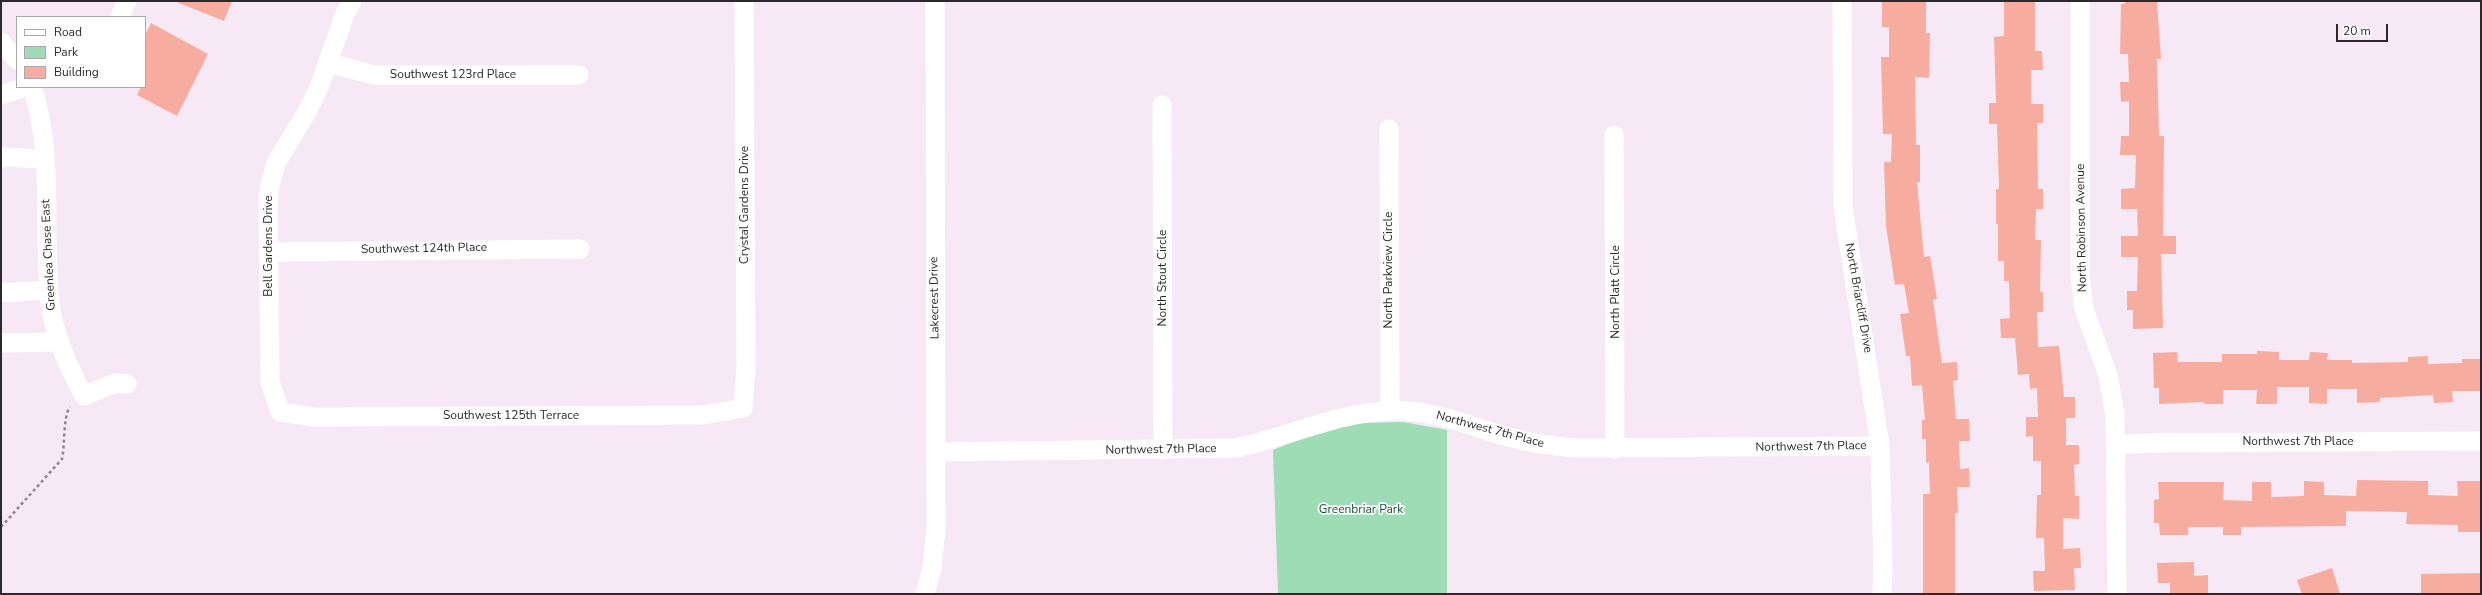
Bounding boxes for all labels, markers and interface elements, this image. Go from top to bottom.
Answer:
legend [16,16,146,88]
scale bar [2338,16,2390,42]
text: 20 m [2343,23,2371,39]
text: Road [54,24,82,40]
text: Park [54,44,78,60]
text: Building [54,64,99,80]
street label: Southwest 123rd Place [390,68,516,82]
street label: Crystal Gardens Drive [738,146,752,264]
street label: North Robinson Avenue [2074,164,2090,292]
street label: Bell Gardens Drive [262,195,276,297]
street label: Greenlea Chase East [39,199,59,311]
street label: North Parkview Circle [1382,212,1396,328]
street label: North Stout Circle [1156,230,1170,326]
street label: Southwest 124th Place [361,241,487,257]
street label: North Briarcliff Drive [1841,242,1875,354]
street label: North Platt Circle [1609,245,1623,339]
street label: Lakecrest Drive [927,257,943,339]
street label: Southwest 125th Terrace [443,409,579,423]
street label: Northwest 7th Place [1434,409,1546,451]
street label: Northwest 7th Place [2242,435,2354,449]
street label: Northwest 7th Place [1755,439,1867,455]
street label: Northwest 7th Place [1105,442,1217,458]
park label: Greenbriar Park [1319,503,1403,517]

